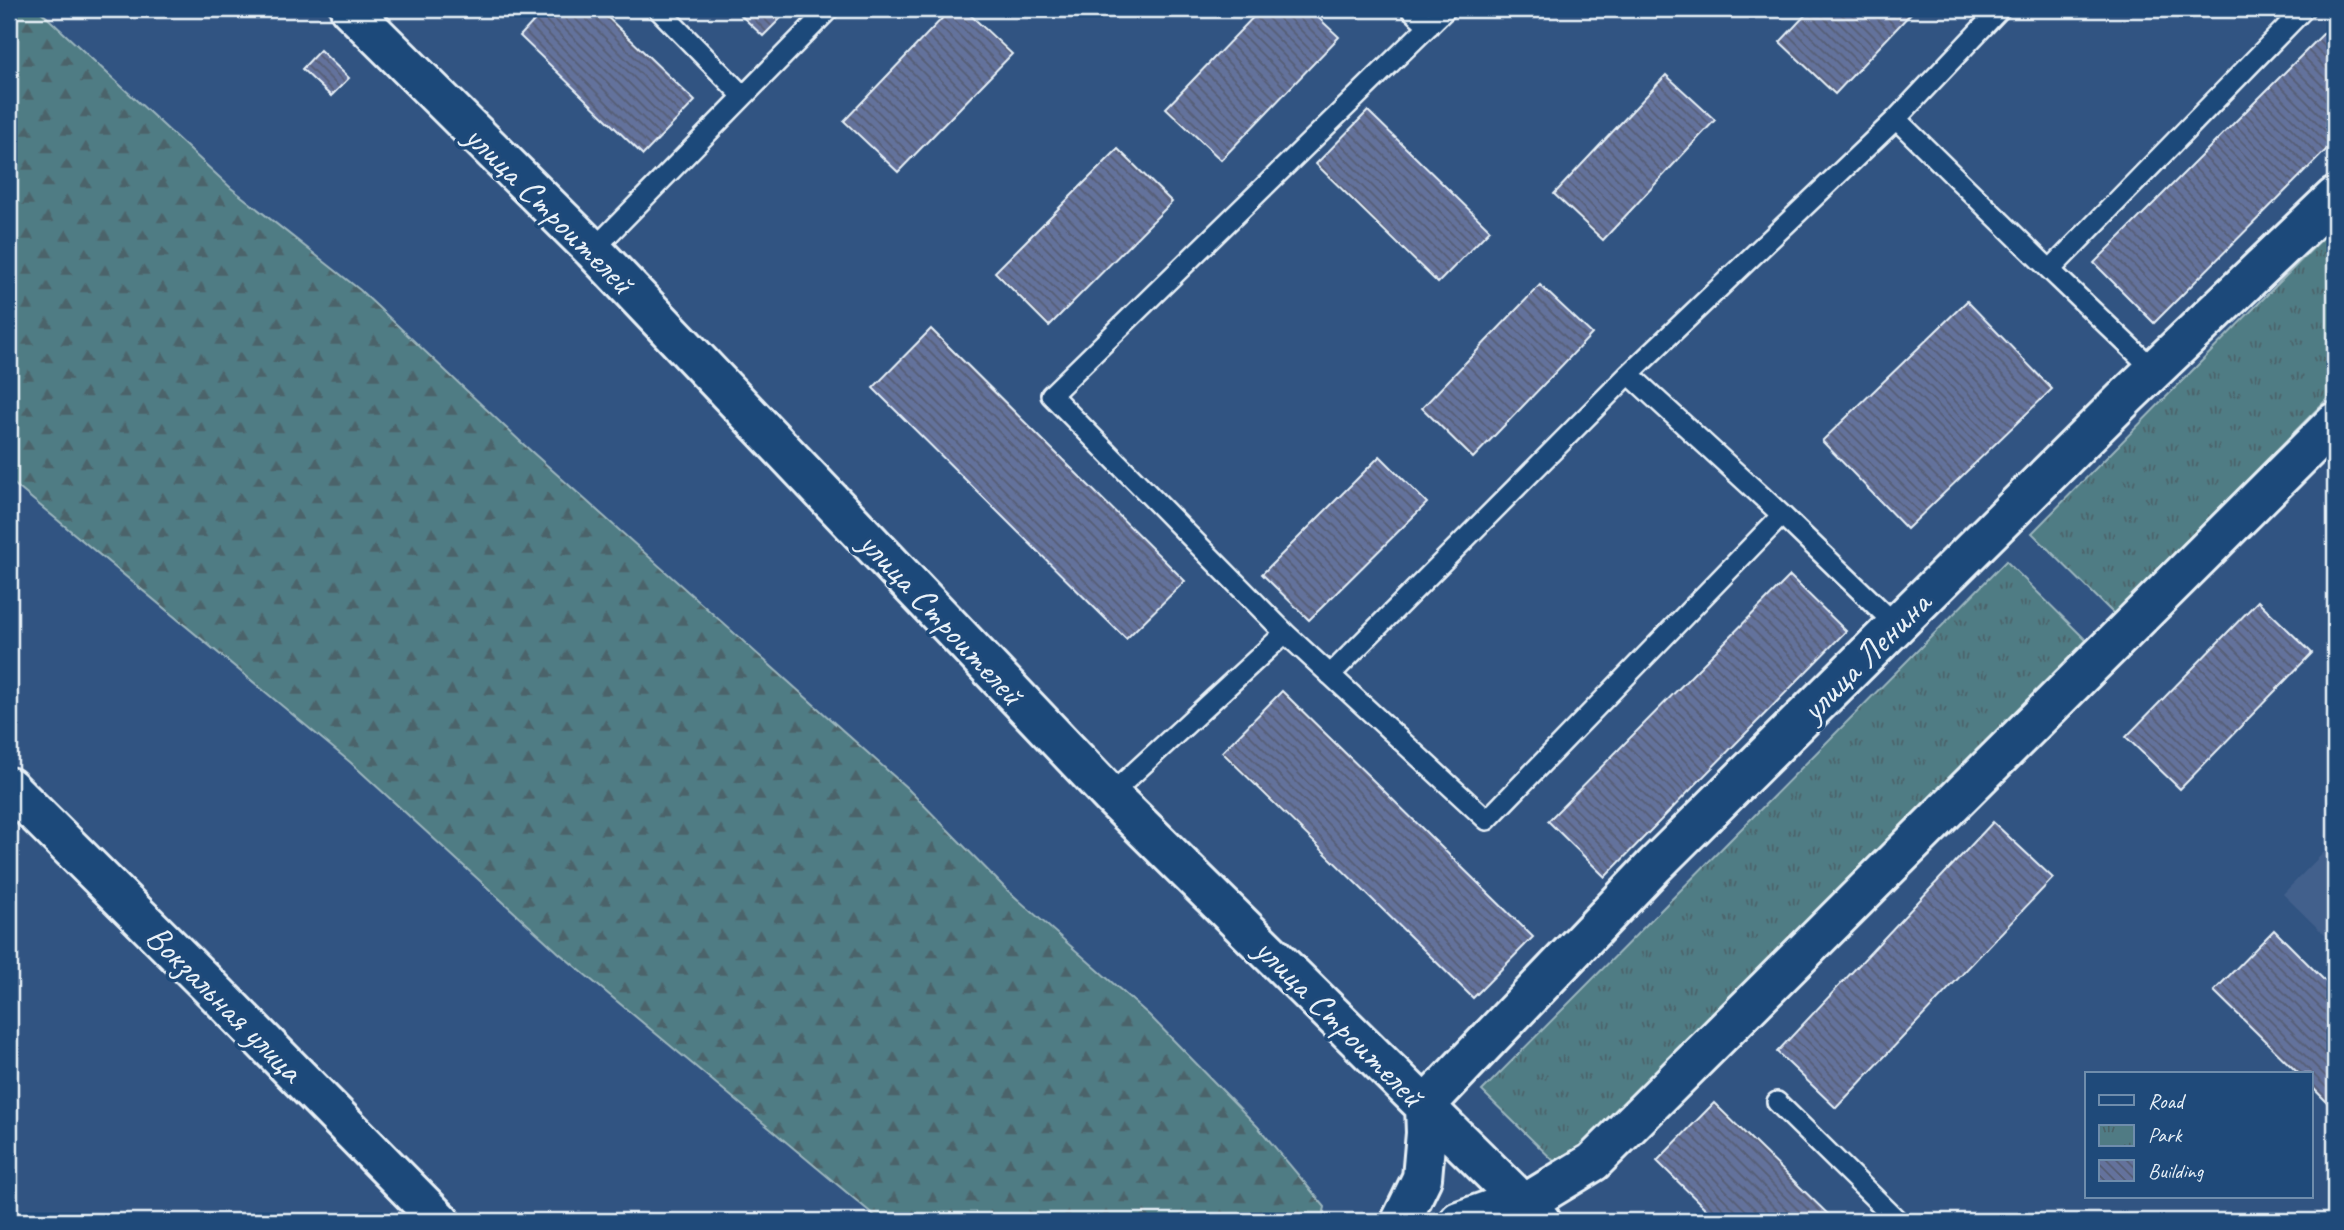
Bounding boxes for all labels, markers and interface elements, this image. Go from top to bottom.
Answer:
street label: улица Строителей [453,113,646,306]
street label: улица Строителей [848,520,1036,717]
street label: улица Ленина [1789,580,1942,732]
street label: Вокзальная улица [136,915,315,1094]
street label: улица Строителей [1243,926,1436,1119]
legend [2085,1072,2312,1198]
text: Road [2148,1088,2187,1114]
text: Park [2148,1122,2183,1148]
text: Building [2148,1158,2205,1184]

